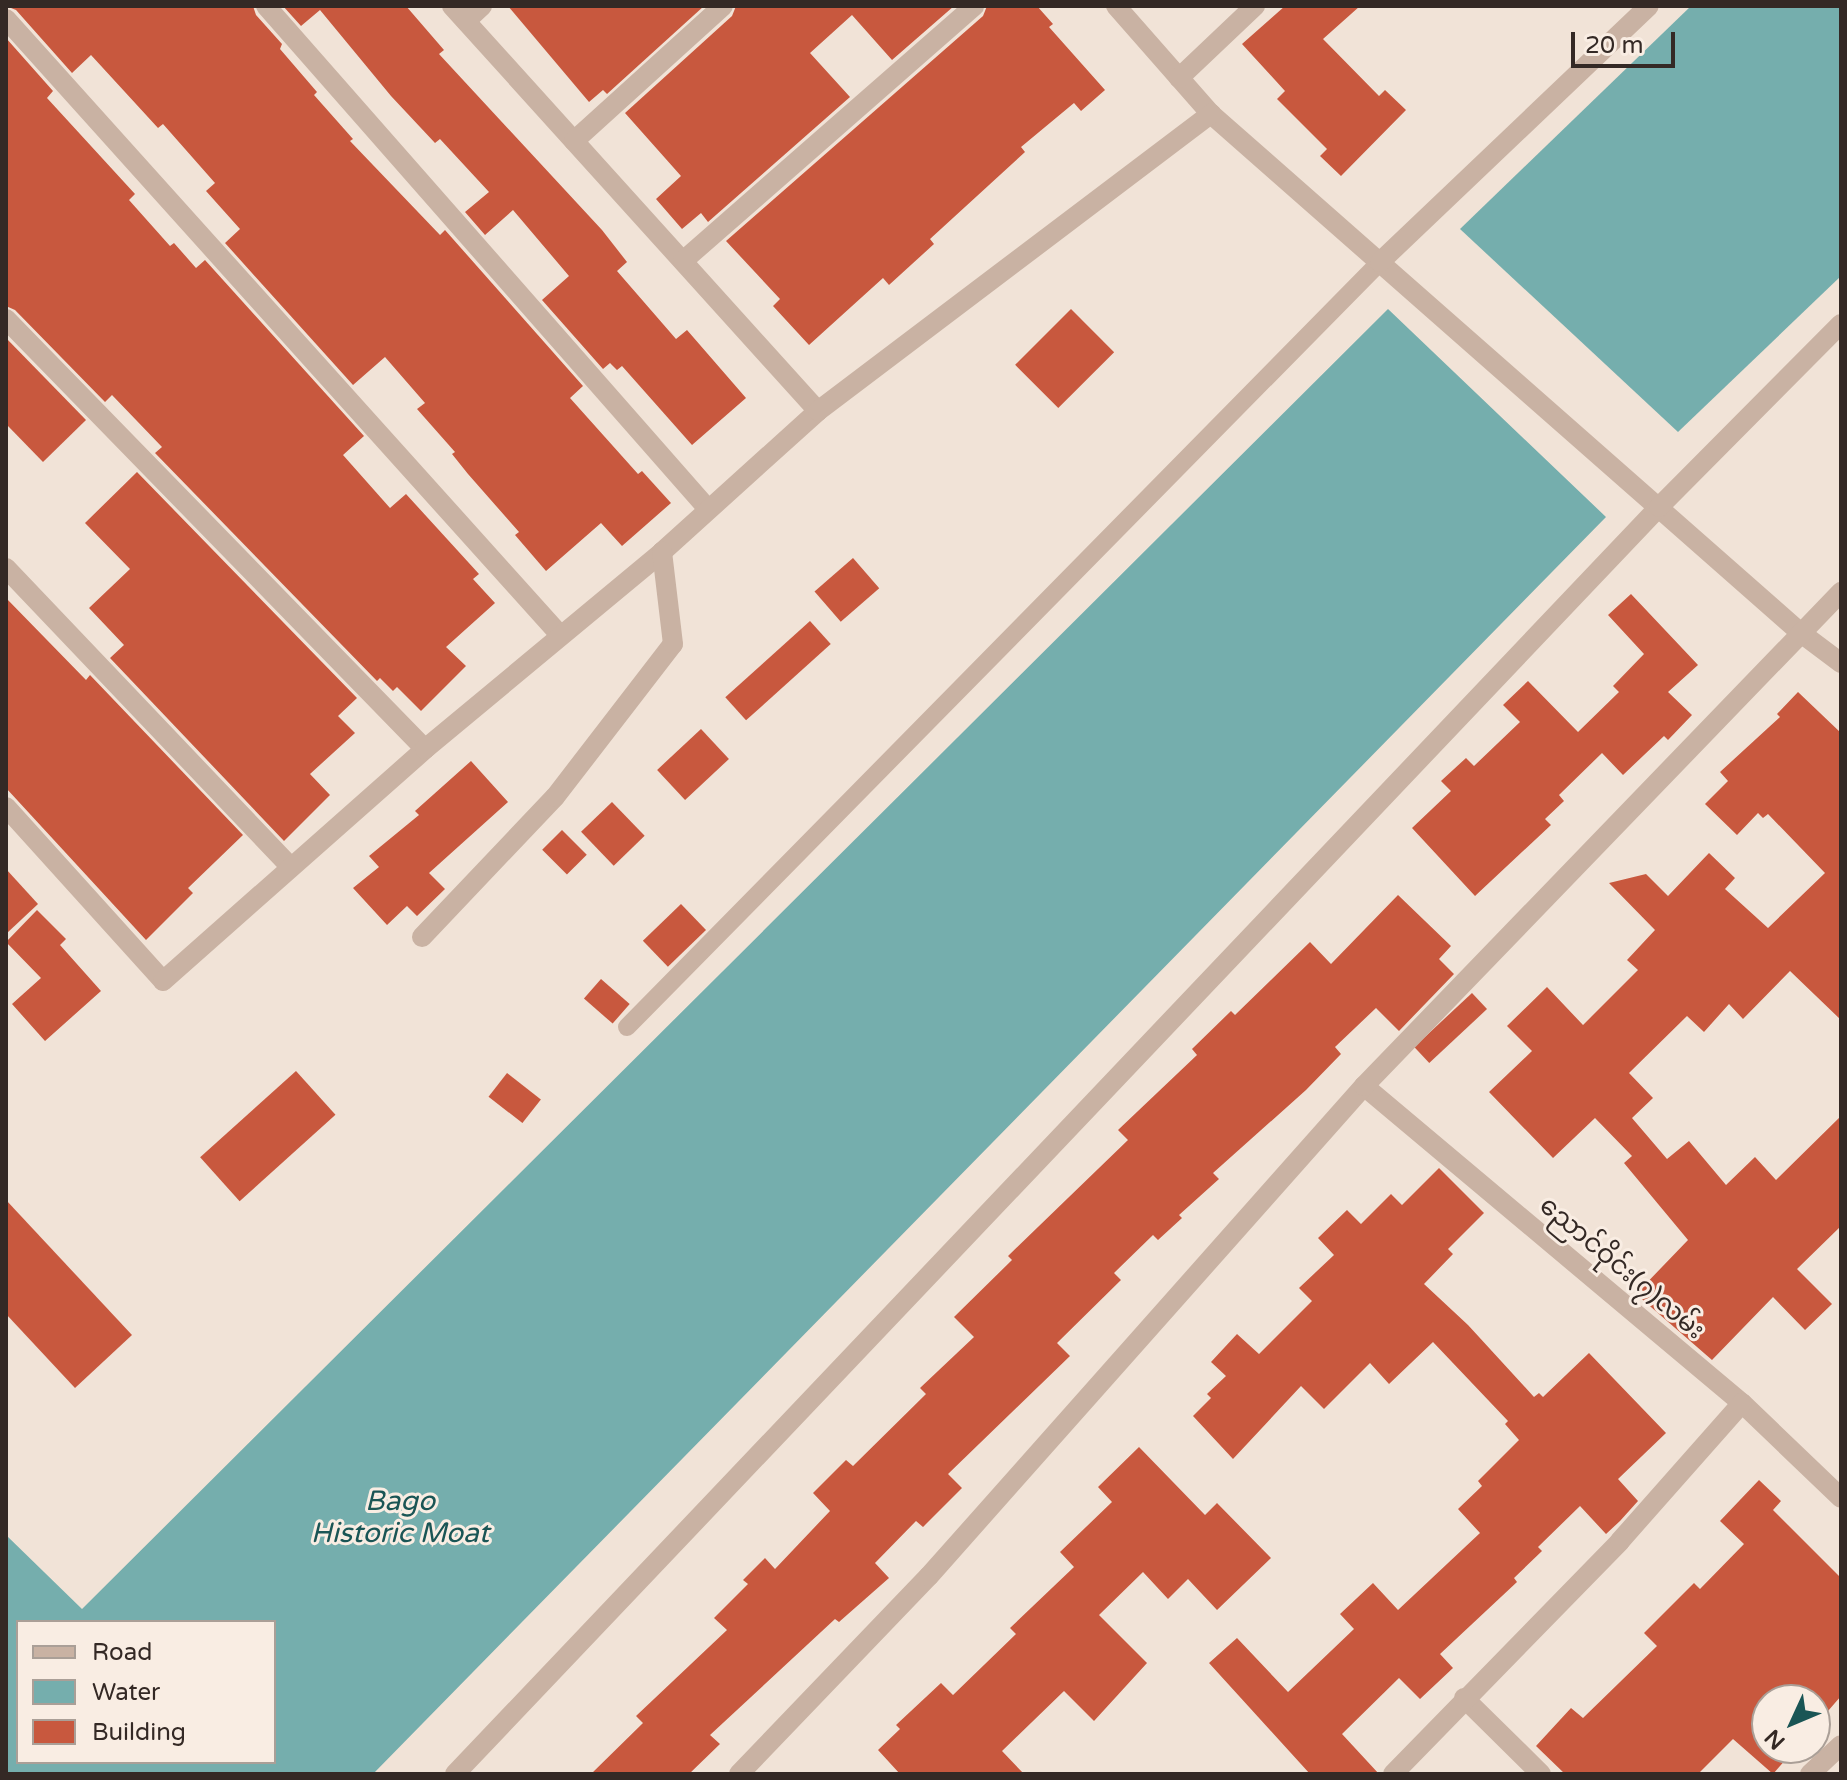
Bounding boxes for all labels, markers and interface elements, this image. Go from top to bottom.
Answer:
scale bar [1575,16,1679,66]
text: 20 m [1585,31,1643,60]
street label: ညောင်ဝိုင်း(၇)လမ်း [1533,1190,1711,1346]
water label: Bago Historic Moat [311,1484,489,1550]
legend [16,1620,276,1764]
text: Road [92,1638,152,1667]
text: Water [92,1678,160,1707]
north arrow [1751,1684,1831,1764]
text: Building [92,1718,186,1747]
text: N [1760,1724,1791,1755]

